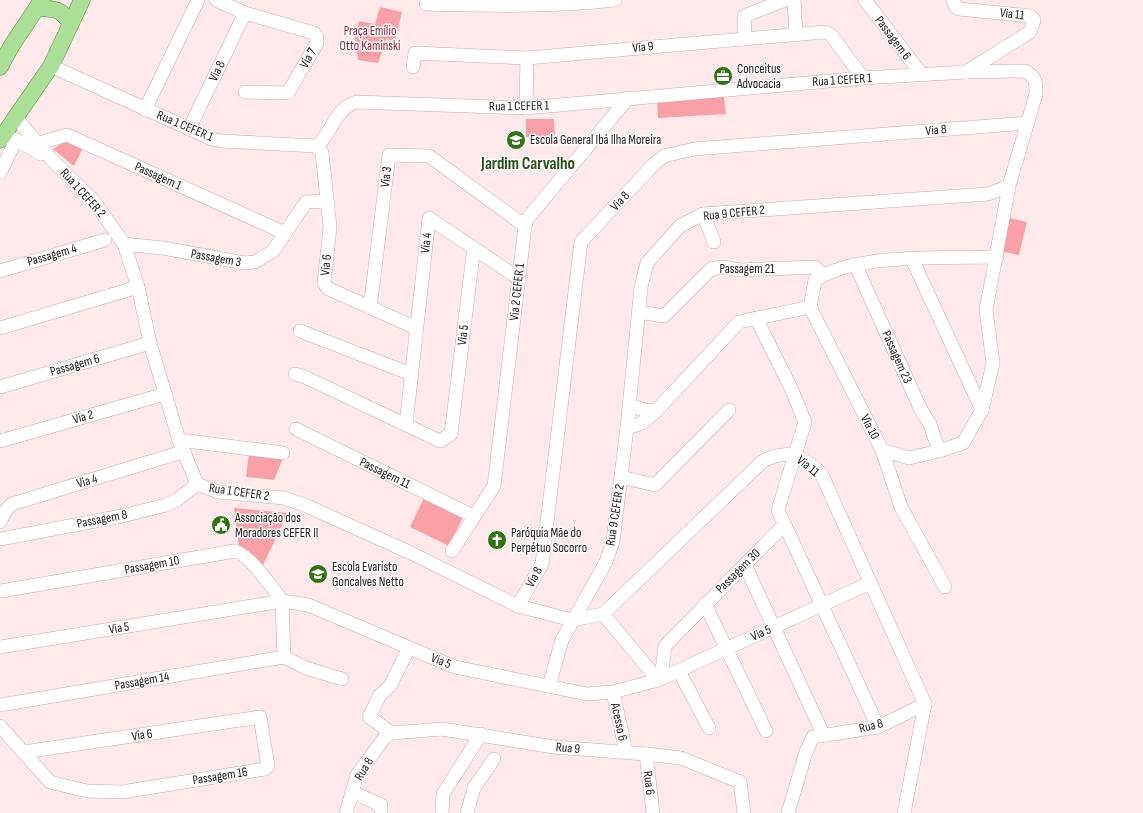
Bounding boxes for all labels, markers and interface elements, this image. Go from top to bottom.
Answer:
street label: Via 11 [999,5,1026,23]
street label: Passagem 6 [871,13,915,63]
park label: Praça Emílio Otto Kaminski [340,23,400,54]
street label: Via 9 [632,38,654,56]
street label: Via 7 [296,44,320,71]
street label: Via 8 [205,58,229,84]
place label: Conceitus Advocacia [736,61,781,92]
office icon: Conceitus Advocacia [712,65,734,87]
street label: Rua 1 CEFER 1 [812,70,873,90]
street label: Rua 1 CEFER 1 [489,97,550,115]
street label: Rua 1 CEFER 1 [154,107,216,145]
street label: Via 8 [925,121,947,139]
school or university icon: Escola General Ibá Ilha Moreira [505,129,527,151]
place label: Escola General Ibá Ilha Moreira [530,132,661,148]
district label: Jardim Carvalho [480,154,575,174]
street label: Passagem 1 [132,159,184,194]
street label: Rua 1 CEFER 2 [57,165,109,221]
street label: Via 3 [377,166,395,188]
street label: Via 8 [607,188,633,214]
street label: Rua 9 CEFER 2 [702,202,766,224]
street label: Via 4 [417,231,435,254]
street label: Passagem 4 [25,240,79,270]
street label: Passagem 3 [190,246,242,270]
street label: Via 6 [317,253,335,276]
street label: Passagem 21 [719,261,775,277]
street label: Via 2 CEFER 1 [506,262,528,321]
street label: Via 5 [454,324,472,346]
street label: Passagem 23 [878,328,916,386]
street label: Passagem 6 [48,350,102,380]
street label: Via 2 [71,406,95,428]
street label: Via 10 [857,412,883,442]
street label: Via 11 [793,452,823,480]
street label: Passagem 11 [357,454,413,492]
street label: Via 4 [75,470,100,492]
street label: Rua 1 CEFER 2 [208,480,270,504]
street label: Rua 9 CEFER 2 [602,483,628,547]
street label: Passagem 8 [75,506,129,532]
place label: Associação dos Moradores CEFER II [234,510,318,541]
public building icon: Associação dos Moradores CEFER II [210,514,232,536]
place label: Paróquia Mãe do Perpétuo Socorro [511,525,587,556]
church icon: Paróquia Mãe do Perpétuo Socorro [486,529,508,551]
street label: Passagem 30 [712,545,764,597]
street label: Passagem 10 [123,552,181,578]
place label: Escola Evaristo Goncalves Netto [332,559,404,590]
school or university icon: Escola Evaristo Goncalves Netto [307,563,329,585]
street label: Via 8 [522,564,546,590]
street label: Via 5 [108,618,130,638]
street label: Via 5 [748,621,774,645]
street label: Via 5 [428,650,454,672]
street label: Passagem 14 [113,668,171,694]
street label: Acesso 6 [607,701,631,743]
street label: Rua 8 [857,715,885,737]
street label: Via 6 [130,726,154,744]
street label: Rua 9 [555,739,581,757]
street label: Rua 8 [351,754,377,784]
street label: Passagem 16 [191,764,249,788]
street label: Rua 6 [640,770,658,796]

